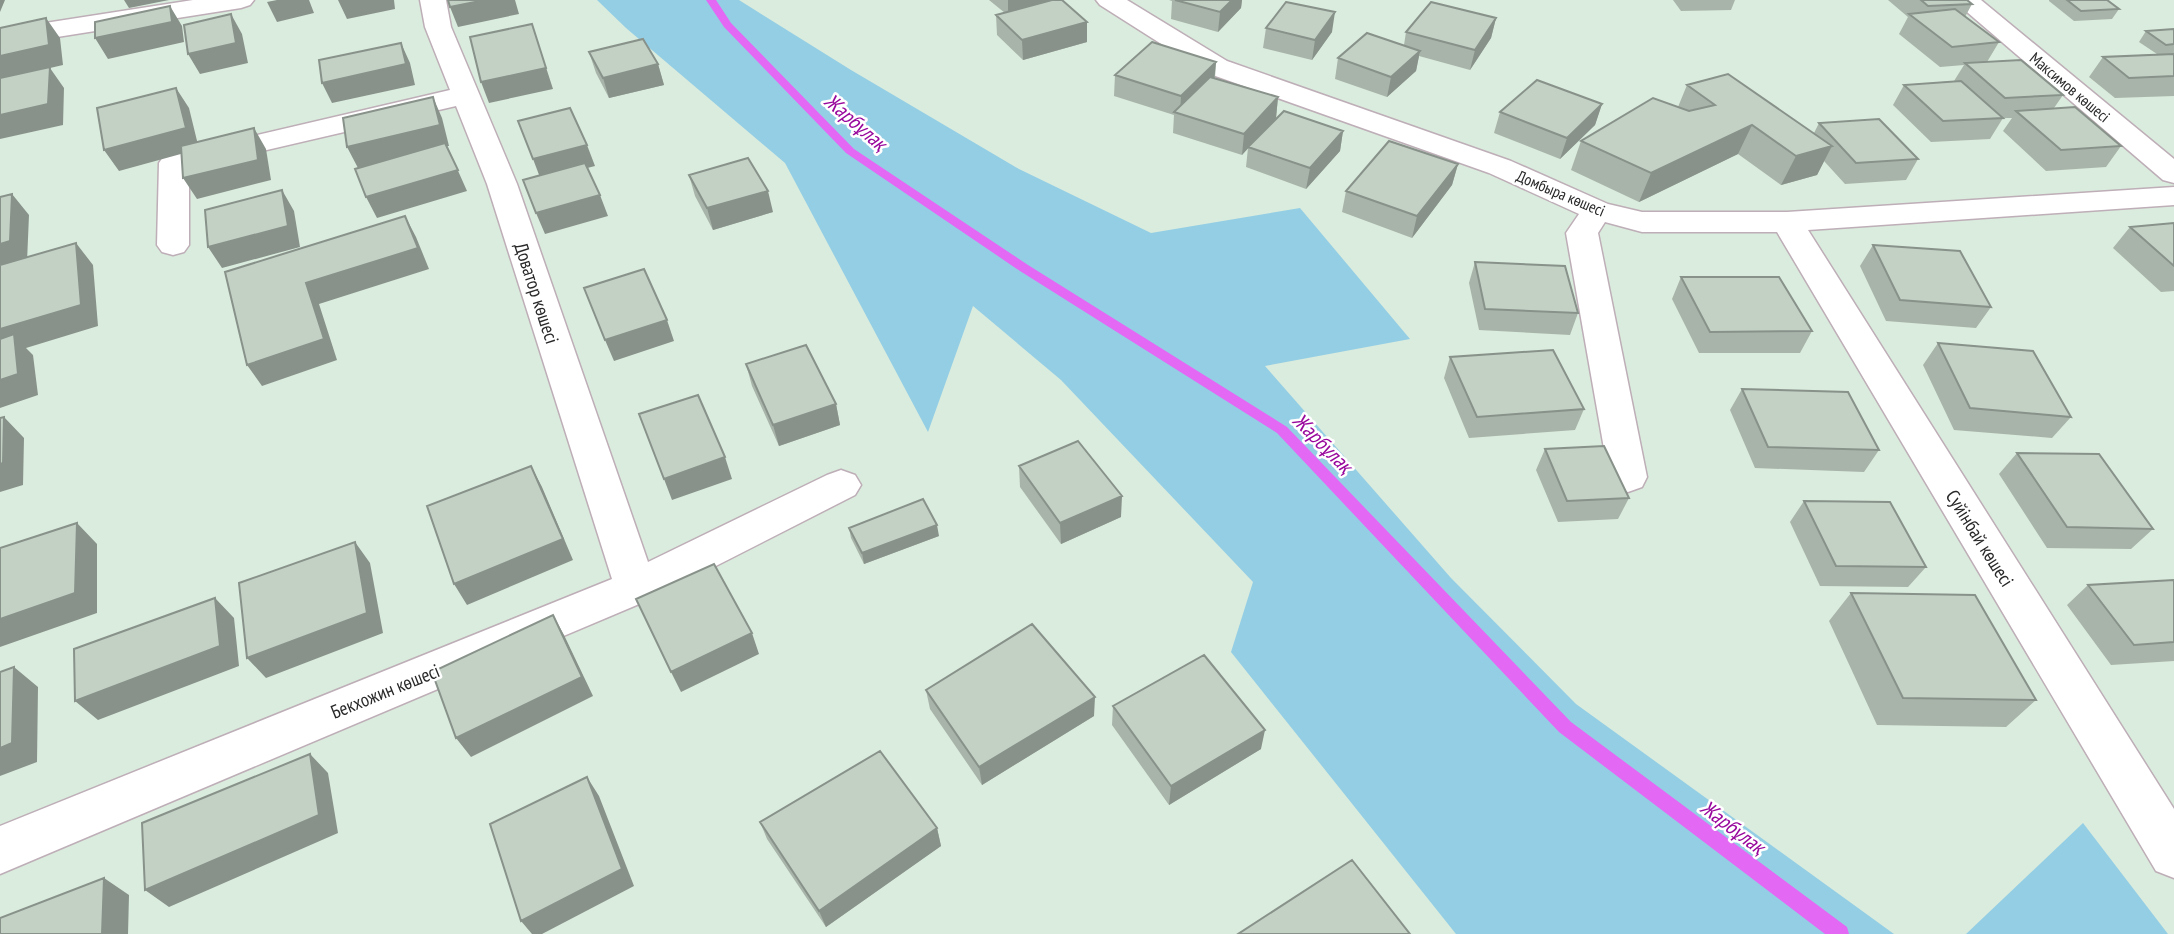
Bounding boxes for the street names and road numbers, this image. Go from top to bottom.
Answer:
street label: Максимов көшесі [2026,48,2114,126]
street label: Домбыра көшесі [1514,165,1608,221]
street label: Доватор көшесі [509,239,565,347]
street label: Суйінбай көшесі [1941,485,2019,591]
street label: Бекхожин көшесі [327,658,443,724]

